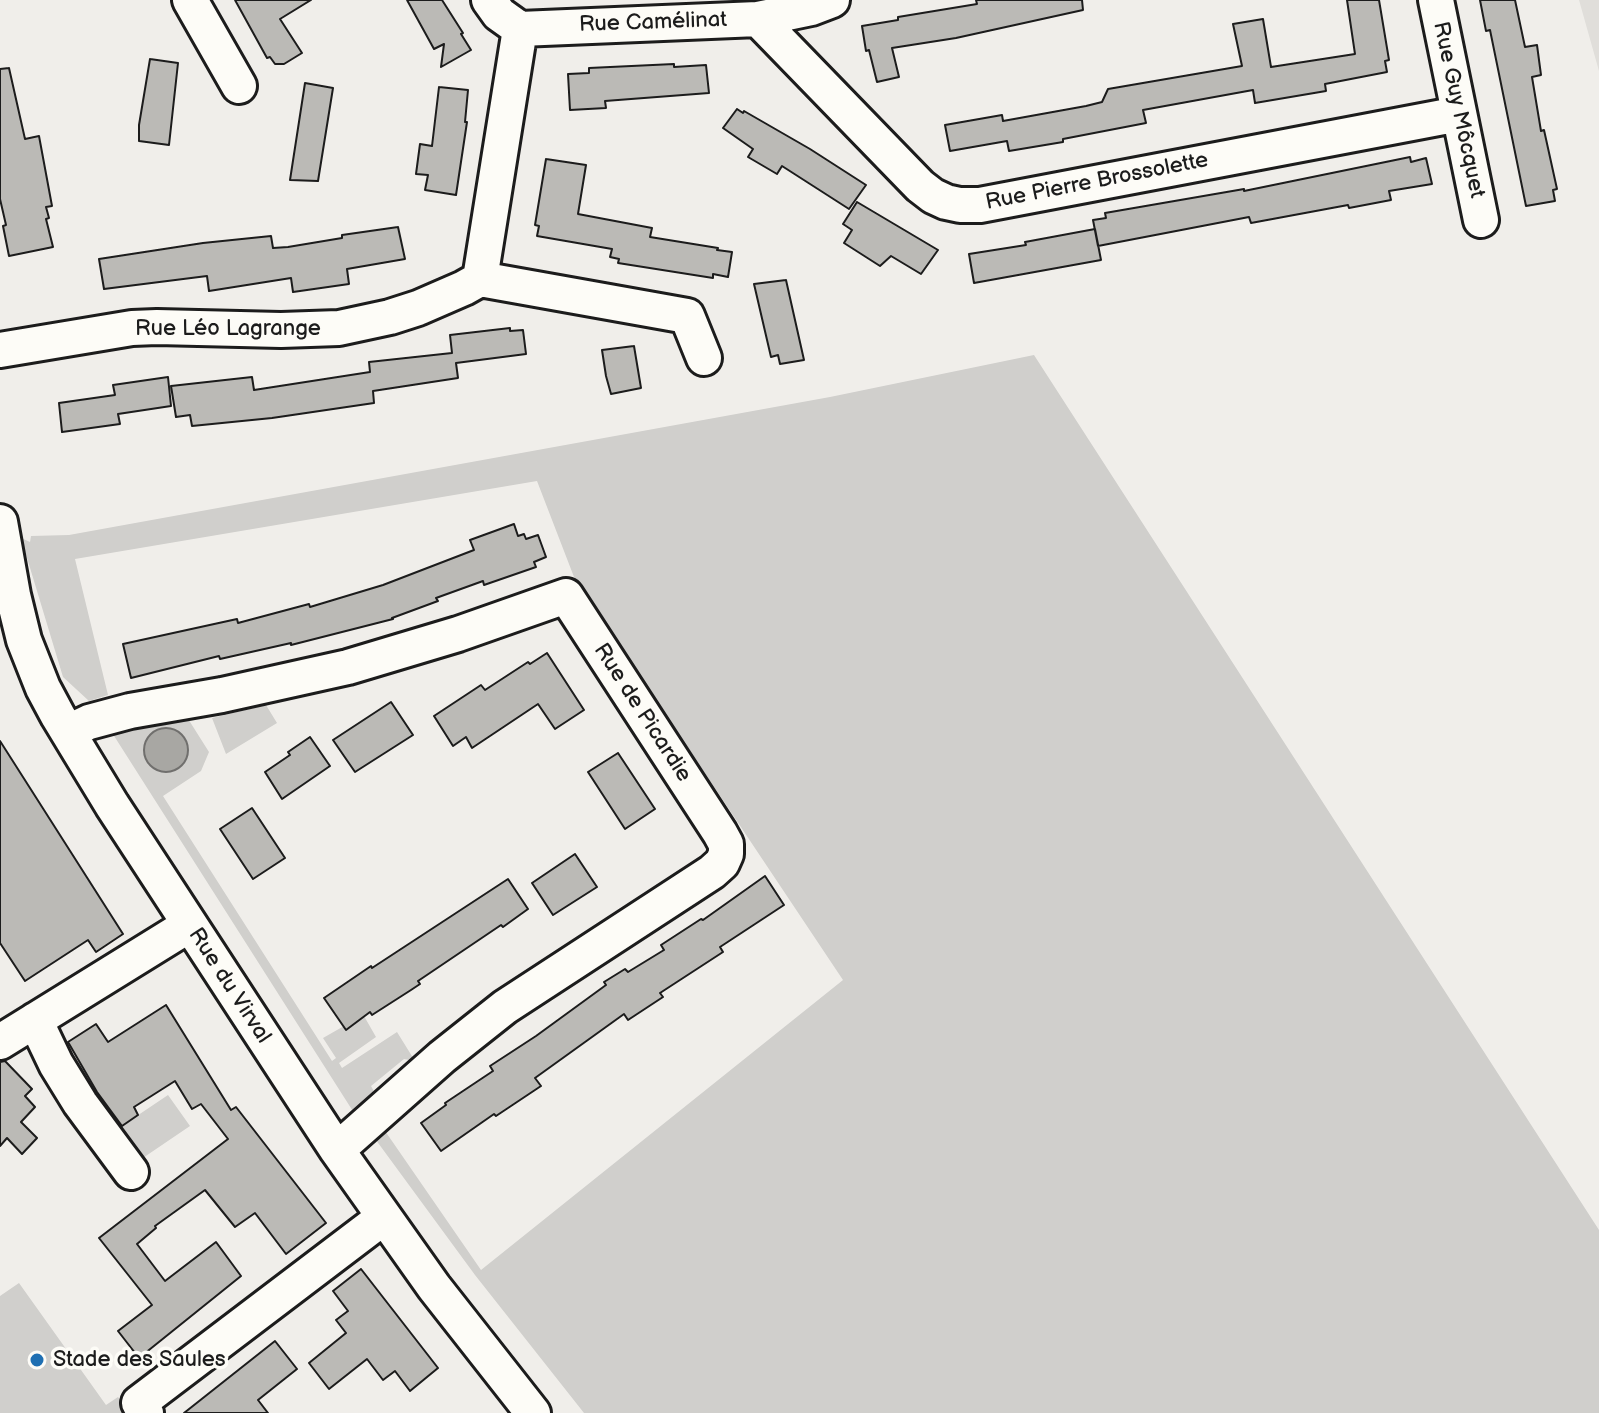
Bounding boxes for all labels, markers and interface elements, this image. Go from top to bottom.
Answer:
street label: Rue Camélinat [579,7,727,39]
street label: Rue Guy Môcquet [1426,19,1490,201]
street label: Rue Pierre Brossolette [983,147,1211,217]
street label: Rue Léo Lagrange [135,316,321,342]
street label: Rue de Picardie [587,639,697,787]
street label: Rue du Virval [182,923,276,1049]
place label: Stade des Saules [53,1347,226,1373]
marker: Stade des Saules [28,1351,46,1369]

